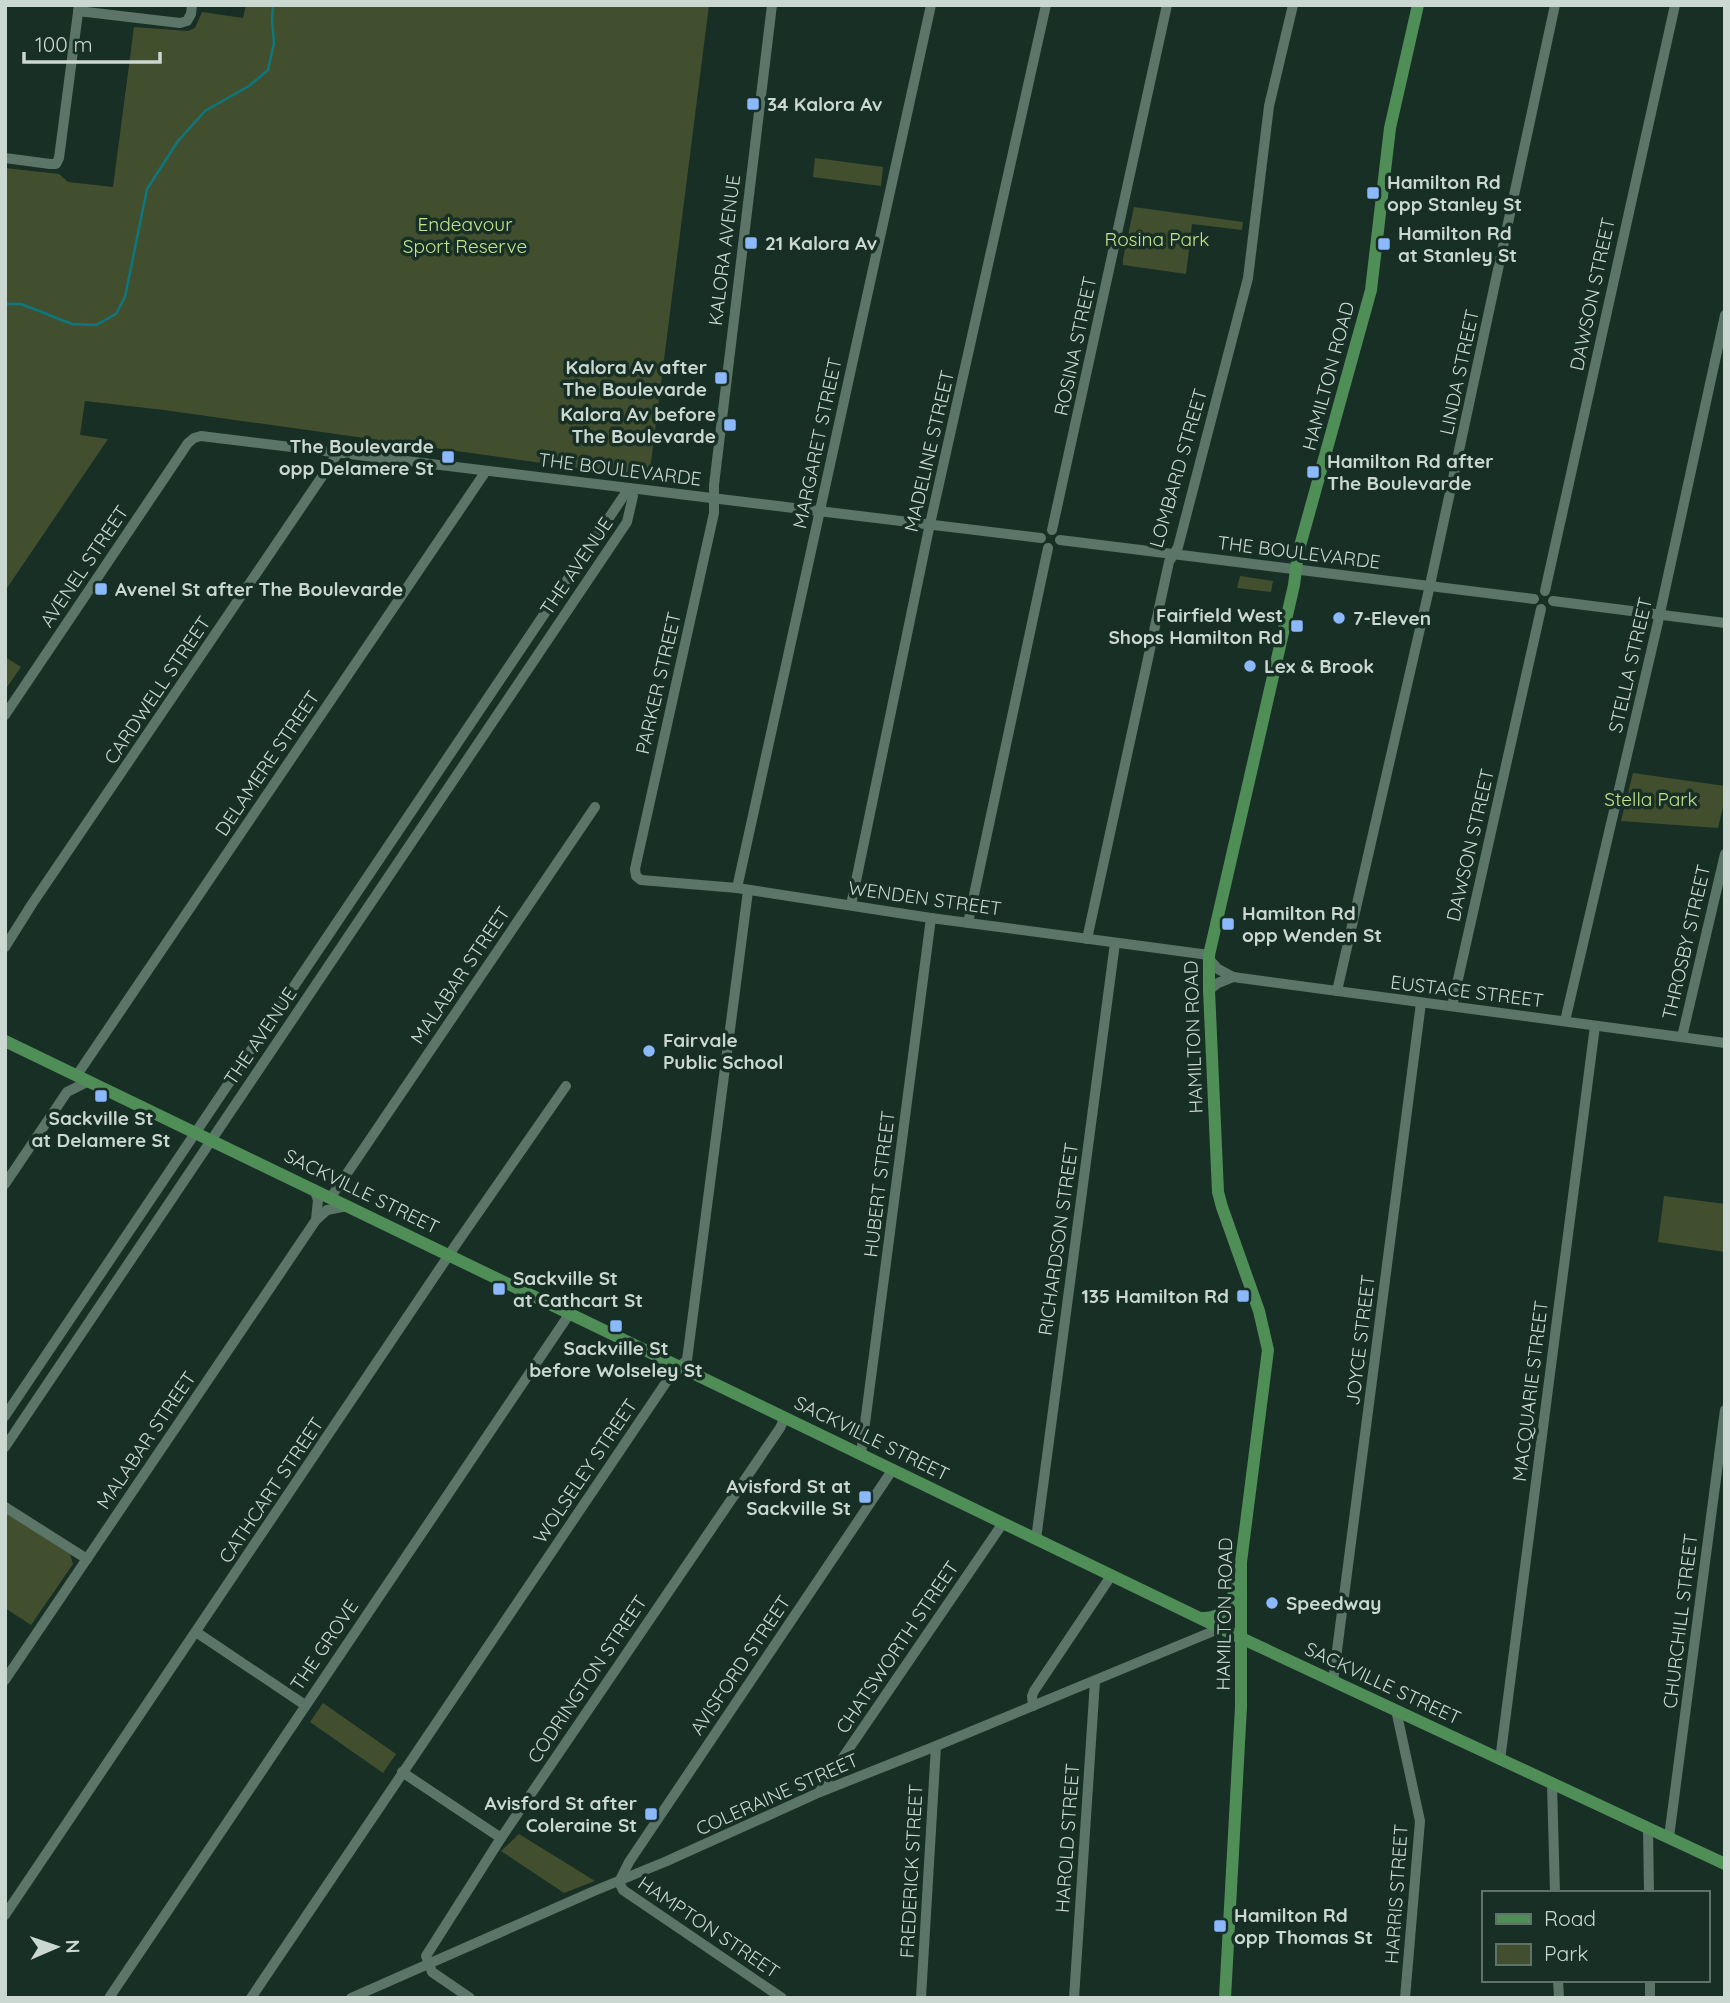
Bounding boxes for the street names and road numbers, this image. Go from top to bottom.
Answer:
street label: KALORA AVENUE [703,173,745,327]
street label: DAWSON STREET [1564,215,1620,373]
street label: ROSINA STREET [1049,274,1101,418]
street label: HAMILTON ROAD [1297,299,1359,453]
street label: LINDA STREET [1434,307,1484,437]
street label: MARGARET STREET [787,355,847,531]
street label: MADELINE STREET [899,368,959,534]
street label: LOMBARD STREET [1144,386,1212,550]
street label: THE BOULEVARDE [537,447,703,491]
street label: AVENEL STREET [34,500,134,632]
street label: THE AVENUE [534,512,618,620]
street label: THE BOULEVARDE [1216,530,1382,574]
street label: STELLA STREET [1603,595,1657,735]
street label: PARKER STREET [630,610,686,756]
street label: CARDWELL STREET [99,611,215,769]
street label: DELAMERE STREET [210,686,324,840]
street label: DAWSON STREET [1441,766,1499,924]
street label: THROSBY STREET [1656,862,1716,1022]
street label: WENDEN STREET [847,875,1003,921]
street label: MALABAR STREET [405,902,515,1048]
street label: HAMILTON ROAD [1178,960,1208,1114]
street label: EUSTACE STREET [1389,970,1545,1012]
street label: THE AVENUE [218,982,302,1090]
street label: HUBERT STREET [858,1109,900,1259]
street label: RICHARDSON STREET [1033,1141,1083,1337]
street label: SACKVILLE STREET [281,1143,443,1239]
street label: JOYCE STREET [1340,1273,1380,1407]
street label: MACQUARIE STREET [1507,1299,1553,1483]
street label: MALABAR STREET [91,1367,201,1513]
street label: SACKVILLE STREET [791,1390,953,1486]
street label: WOLSELEY STREET [528,1394,642,1548]
street label: CATHCART STREET [213,1413,329,1567]
street label: CHURCHILL STREET [1657,1532,1703,1710]
street label: HAMILTON ROAD [1211,1537,1237,1691]
street label: CHATSWORTH STREET [830,1556,964,1738]
street label: CODRINGTON STREET [522,1591,652,1767]
street label: AVISFORD STREET [684,1591,796,1739]
street label: THE GROVE [285,1595,363,1695]
street label: SACKVILLE STREET [1301,1636,1465,1730]
street label: COLERAINE STREET [692,1747,862,1841]
street label: HAROLD STREET [1050,1762,1084,1914]
street label: FREDERICK STREET [894,1783,928,1959]
street label: HARRIS STREET [1379,1823,1413,1965]
street label: HAMPTON STREET [634,1871,784,1983]

